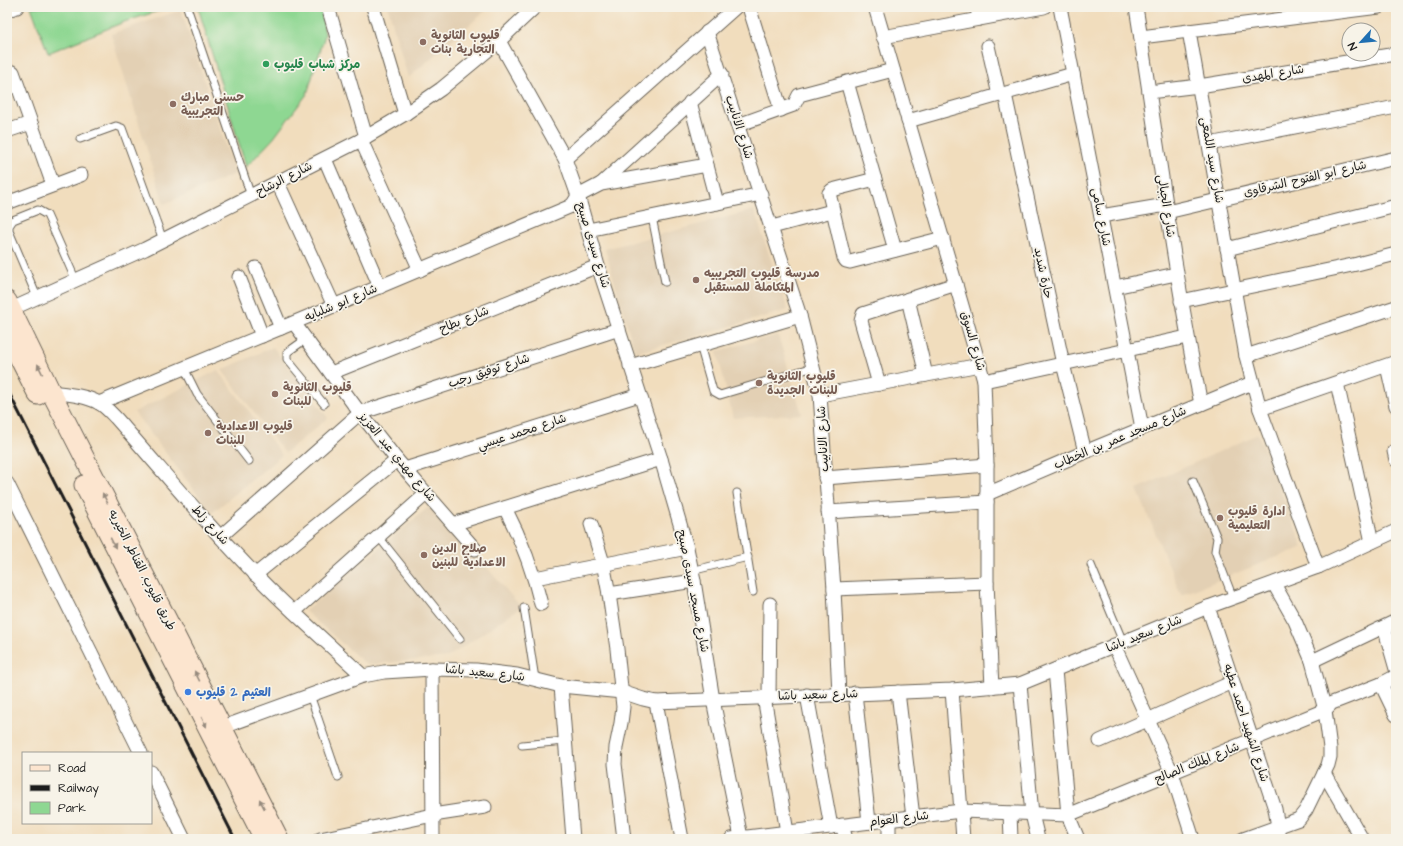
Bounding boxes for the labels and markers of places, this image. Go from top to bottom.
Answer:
place label: قليوب الثانوية التجارية بنات [431,27,500,58]
marker: قليوب الثانوية التجارية بنات [418,37,428,47]
place label: مركز شباب قليوب [274,56,360,73]
marker: مركز شباب قليوب [261,59,271,69]
place label: حسني مبارك التجريبية [181,89,244,120]
marker: حسني مبارك التجريبية [168,99,178,109]
place label: مدرسة قليوب التجريبيه المتكاملة للمستقبل [704,265,820,296]
marker: مدرسة قليوب التجريبيه المتكاملة للمستقبل [691,275,701,285]
place label: قليوب الثانوية للبنات الجديدة [767,368,838,399]
marker: قليوب الثانوية للبنات الجديدة [754,378,764,388]
place label: قليوب الثانوية للبنات [283,379,352,410]
marker: قليوب الثانوية للبنات [270,389,280,399]
place label: قليوب الاعدادية للبنات [216,418,293,449]
marker: قليوب الاعدادية للبنات [203,428,213,438]
place label: ادارة قليوب التعليمية [1228,503,1285,534]
marker: ادارة قليوب التعليمية [1215,513,1225,523]
place label: صلاح الدين الاعدادية للبنين [432,540,505,571]
marker: صلاح الدين الاعدادية للبنين [419,550,429,560]
place label: العثيم 2 قليوب [196,684,271,701]
marker: العثيم 2 قليوب [183,687,193,697]

